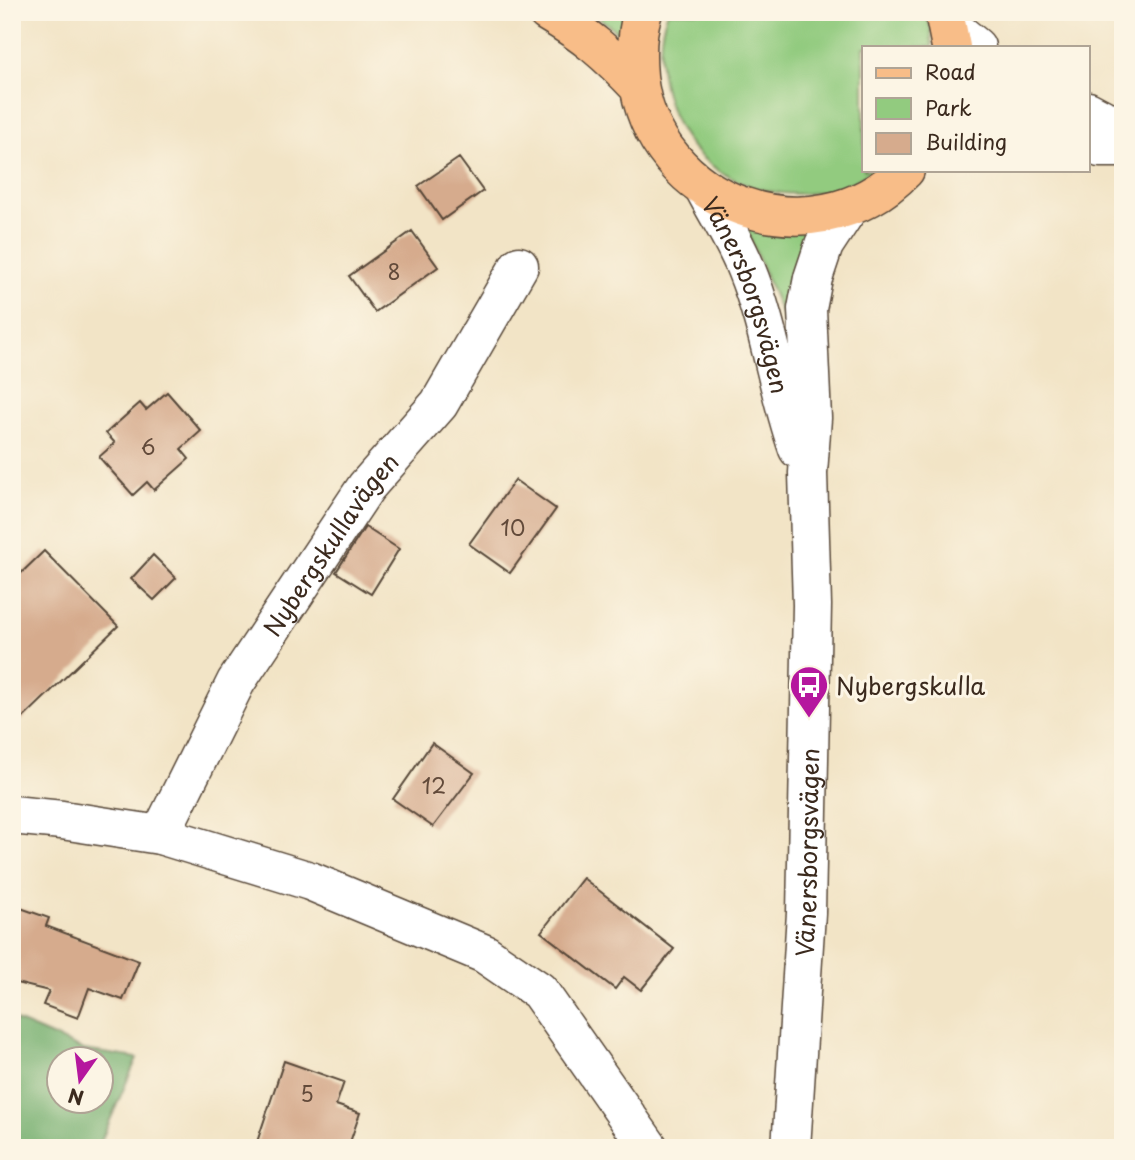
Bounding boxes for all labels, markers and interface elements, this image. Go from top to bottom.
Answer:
legend [862,46,1090,172]
text: Road [925,55,976,87]
text: Park [925,91,972,123]
text: Building [925,125,1007,157]
street label: Vänersborgsvägen [694,190,799,397]
house number: 8 [387,255,401,287]
house number: 6 [141,430,155,462]
street label: Nybergskullavägen [254,444,407,643]
house number: 10 [501,511,525,543]
bus stop icon: Nybergskulla [788,664,830,719]
place label: Nybergskulla [836,667,985,703]
street label: Vänersborgsvägen [785,748,827,958]
house number: 12 [422,769,446,801]
north arrow [46,1044,116,1114]
house number: 5 [300,1077,314,1109]
text: N [65,1082,86,1113]

